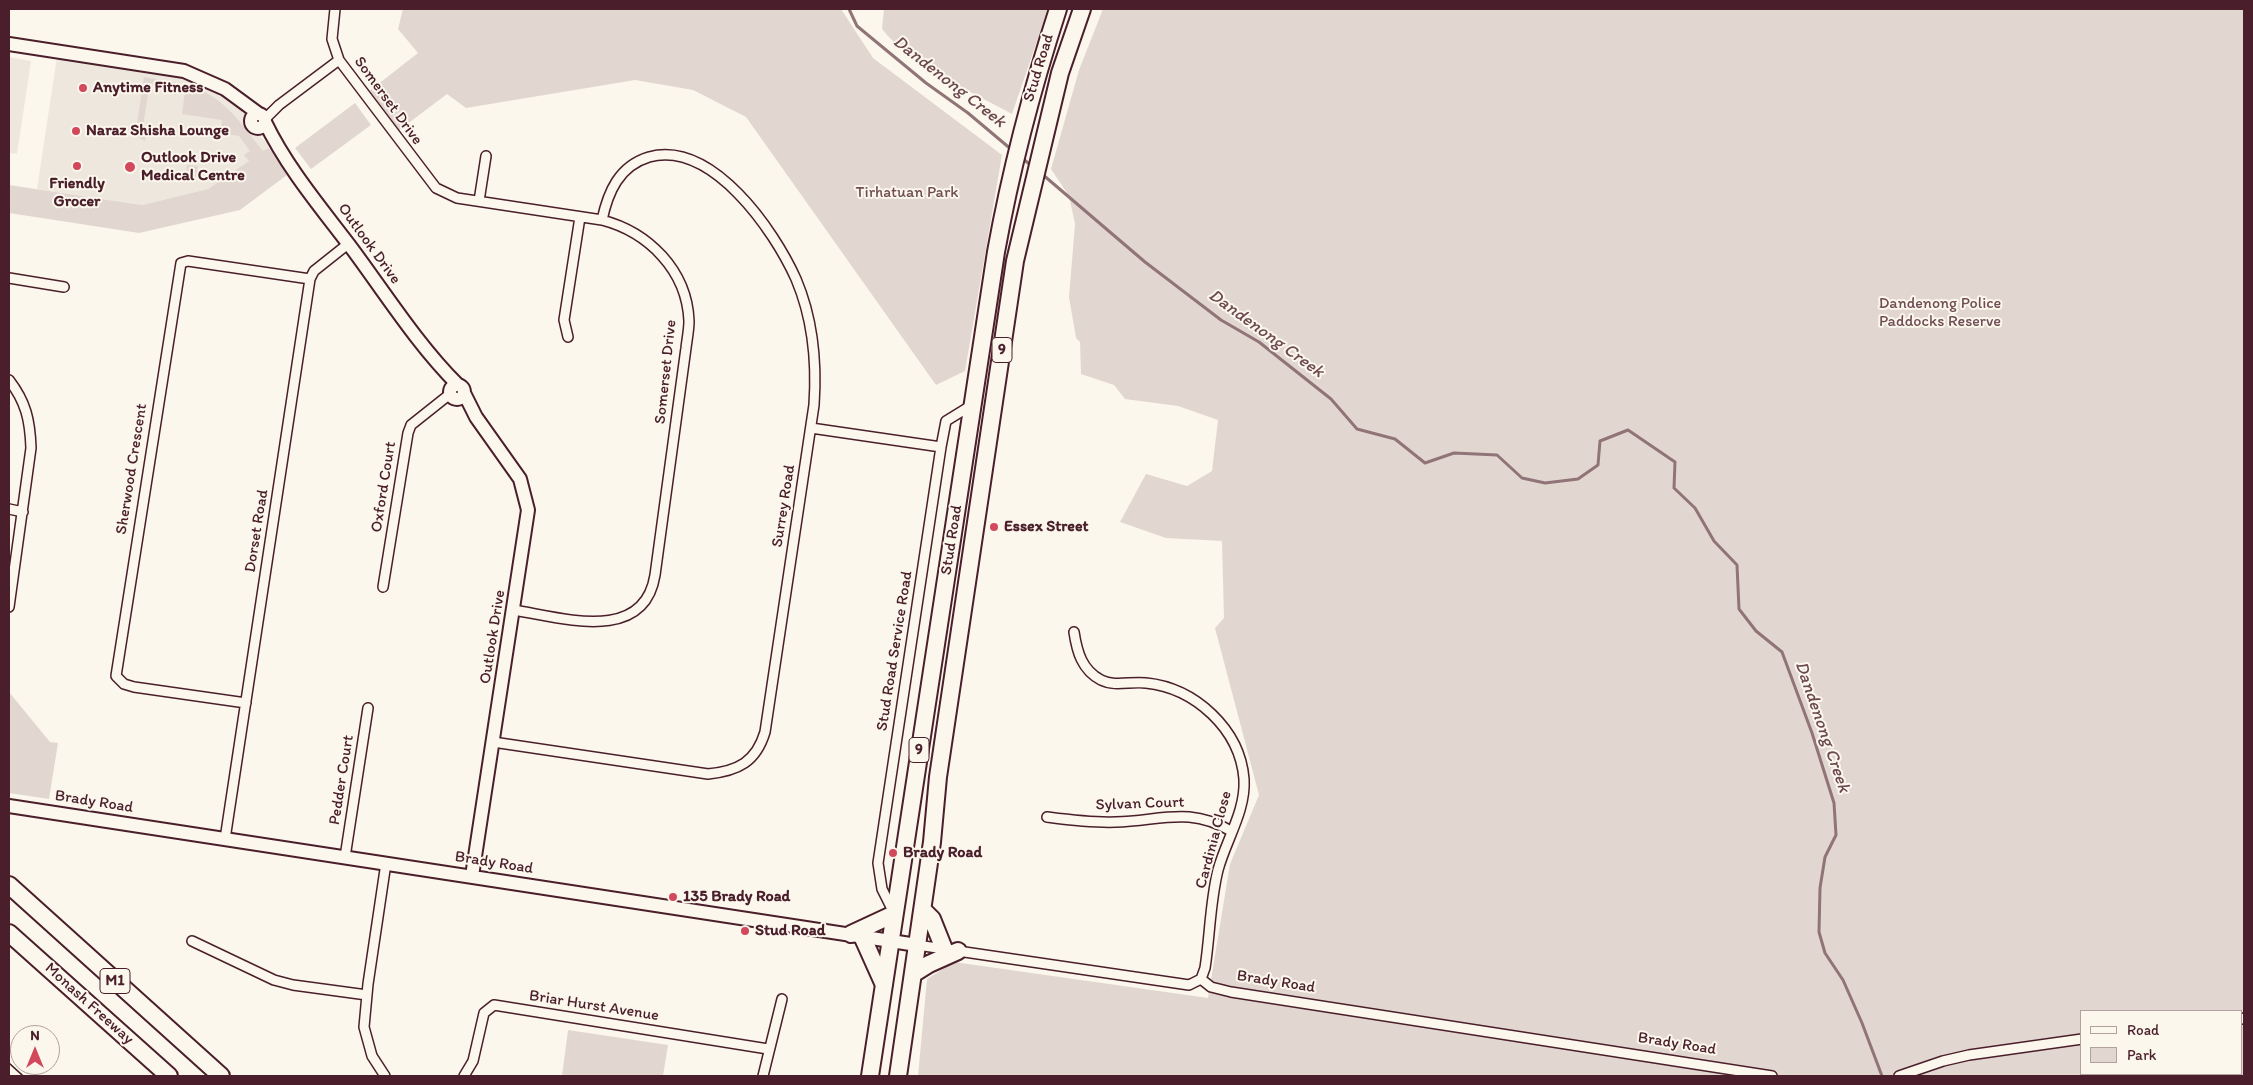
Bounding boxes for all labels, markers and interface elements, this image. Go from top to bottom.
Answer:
water label: Dandenong Creek [888,31,1010,133]
street label: Stud Road [1020,31,1058,105]
street label: Somerset Drive [349,53,427,149]
place label: Anytime Fitness [93,78,203,98]
marker: Anytime Fitness [77,82,89,94]
place label: Naraz Shisha Lounge [86,121,229,141]
marker: Naraz Shisha Lounge [70,125,82,137]
place label: Outlook Drive Medical Centre [141,148,245,186]
marker: Friendly Grocer [71,160,83,172]
marker: Outlook Drive Medical Centre [123,160,137,174]
place label: Friendly Grocer [49,174,105,212]
park label: Tirhatuan Park [856,183,958,203]
street label: Outlook Drive [333,200,405,288]
water label: Dandenong Creek [1204,285,1328,383]
park label: Dandenong Police Paddocks Reserve [1879,294,2001,332]
street label: Somerset Drive [651,319,681,425]
road number: 9 [992,338,1012,362]
street label: Sherwood Crescent [112,402,152,536]
street label: Oxford Court [367,440,401,534]
street label: Surrey Road [768,463,800,549]
street label: Dorset Road [241,488,273,574]
street label: Stud Road [937,504,967,576]
place label: Essex Street [1004,517,1089,537]
marker: Essex Street [988,521,1000,533]
street label: Stud Road Service Road [873,570,917,732]
street label: Outlook Drive [476,589,510,685]
water label: Dandenong Creek [1789,659,1855,795]
street label: Pedder Court [325,734,359,826]
road number: 9 [909,738,929,762]
street label: Brady Road [53,786,135,818]
street label: Cardinia Close [1192,789,1236,891]
street label: Sylvan Court [1095,793,1185,815]
place label: Brady Road [903,843,982,863]
street label: Brady Road [453,847,535,879]
marker: Brady Road [887,847,899,859]
place label: 135 Brady Road [683,887,790,907]
marker: 135 Brady Road [667,891,679,903]
place label: Stud Road [755,921,825,941]
marker: Stud Road [739,925,751,937]
street label: Monash Freeway [40,959,138,1049]
street label: Brady Road [1235,966,1317,998]
road number: M1 [100,968,130,994]
street label: Briar Hurst Avenue [528,986,660,1026]
legend [2080,1010,2243,1075]
text: Road [2127,1021,2159,1039]
north arrow [10,1025,60,1075]
text: N [30,1027,40,1044]
street label: Brady Road [1636,1028,1718,1060]
text: Park [2127,1046,2157,1064]

